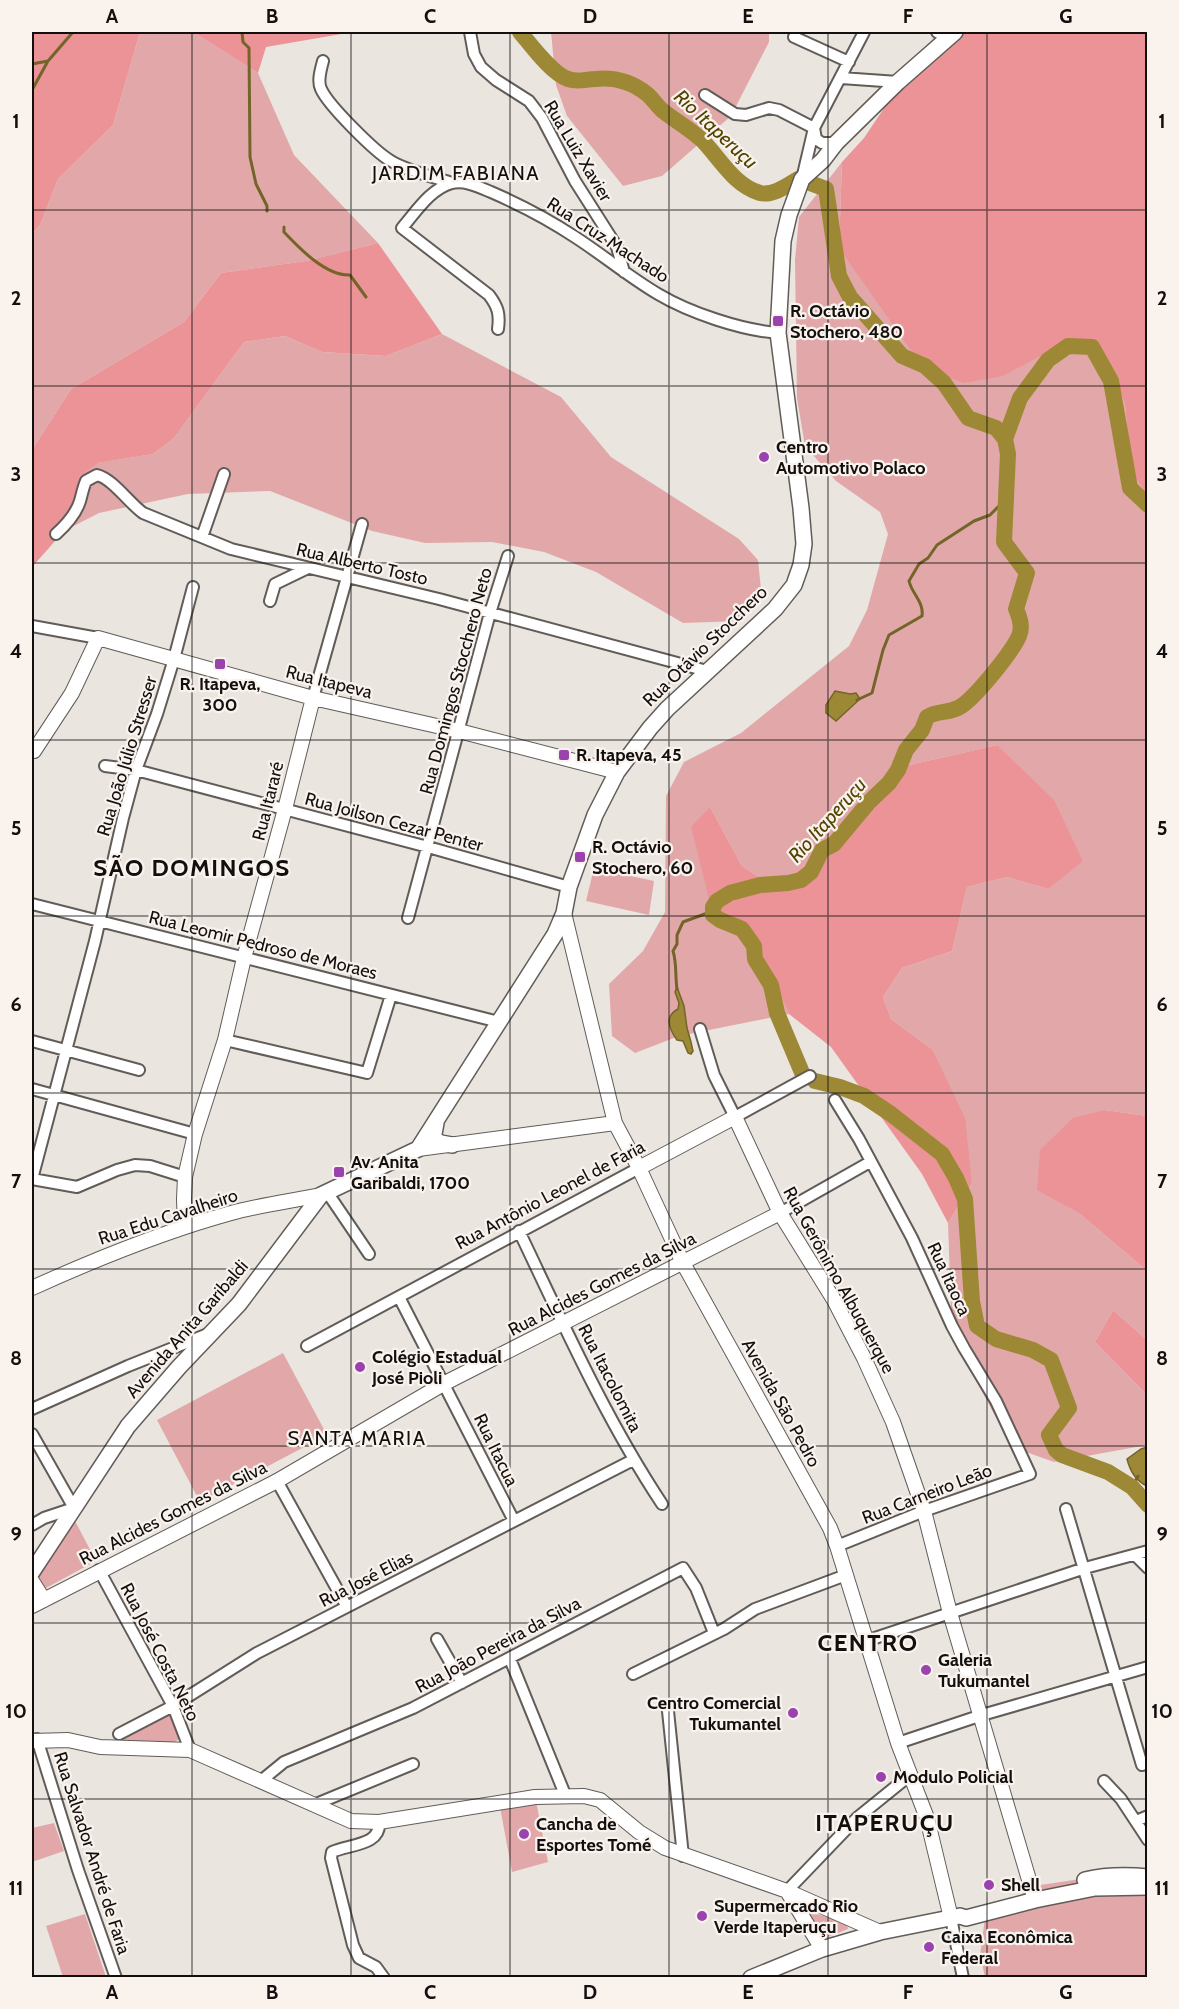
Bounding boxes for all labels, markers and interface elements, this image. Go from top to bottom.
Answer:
text: A [106,4,119,28]
text: B [266,4,278,28]
text: C [424,4,436,28]
text: D [583,4,597,28]
text: E [742,4,754,28]
text: F [903,4,914,28]
text: G [1059,4,1073,28]
water label: Rio Itaperuçu [669,84,763,174]
street label: Rua Luiz Xavier [539,96,617,206]
text: 1 [12,109,20,133]
text: 1 [1158,109,1166,133]
district label: JARDIM FABIANA [371,161,540,185]
street label: Rua Cruz Machado [543,192,673,288]
text: 2 [11,286,21,310]
text: 2 [1157,286,1167,310]
place label: R. Octávio Stochero, 480 [790,300,903,343]
marker: R. Octávio Stochero, 480 [771,314,785,328]
place label: Centro Automotivo Polaco [776,436,926,479]
marker: Centro Automotivo Polaco [757,450,771,464]
text: 3 [11,462,21,486]
text: 3 [1157,462,1167,486]
street label: Rua Alberto Tosto [294,538,430,590]
street label: Rua Domingos Stocchero Neto [415,565,497,797]
street label: Rua Otávio Stocchero [638,581,772,711]
text: 4 [10,639,22,663]
text: 4 [1156,639,1168,663]
marker: R. Itapeva, 300 [213,657,227,671]
street label: Rua Itapeva [283,661,375,703]
street label: Rua João Júlio Stresser [92,673,162,839]
place label: R. Itapeva, 300 [180,673,260,716]
place label: R. Itapeva, 45 [576,744,682,766]
marker: R. Itapeva, 45 [557,748,571,762]
street label: Rua Itararé [248,759,288,843]
water label: Rio Itaperuçu [783,773,871,867]
street label: Rua Joilson Cezar Penter [303,788,486,856]
text: 5 [11,816,21,840]
text: 5 [1157,816,1167,840]
place label: R. Octávio Stochero, 60 [592,836,693,879]
marker: R. Octávio Stochero, 60 [573,850,587,864]
district label: SÃO DOMINGOS [93,853,291,882]
street label: Rua Leomir Pedroso de Moraes [147,906,379,984]
text: 6 [10,992,22,1016]
text: 6 [1156,992,1168,1016]
street label: Rua Antônio Leonel de Faria [451,1135,649,1254]
place label: Av. Anita Garibaldi, 1700 [351,1151,470,1194]
marker: Av. Anita Garibaldi, 1700 [332,1165,346,1179]
text: 7 [11,1169,22,1193]
text: 7 [1157,1169,1168,1193]
street label: Rua Gerônimo Albuquerque [778,1183,900,1377]
street label: Rua Edu Cavalheiro [96,1184,240,1250]
street label: Rua Alcides Gomes da Silva [505,1227,700,1341]
street label: Rua Itaoca [922,1239,976,1320]
street label: Avenida Anita Garibaldi [121,1256,253,1402]
street label: Rua Itacolomita [573,1320,647,1436]
street label: Avenida São Pedro [737,1335,825,1471]
text: 8 [10,1346,22,1370]
place label: Colégio Estadual José Pioli [371,1346,502,1389]
text: 8 [1156,1346,1168,1370]
marker: Colégio Estadual José Pioli [353,1360,367,1374]
street label: Rua Itacua [469,1410,523,1490]
district label: SANTA MARIA [287,1426,427,1450]
street label: Rua Alcides Gomes da Silva [76,1456,271,1570]
street label: Rua Carneiro Leão [859,1459,995,1529]
text: 9 [10,1522,22,1546]
text: 9 [1156,1522,1168,1546]
street label: Rua José Elias [316,1546,416,1612]
street label: Rua José Costa Neto [116,1579,204,1725]
street label: Rua João Pereira da Silva [412,1592,585,1698]
district label: CENTRO [818,1628,918,1657]
place label: Galeria Tukumantel [938,1649,1030,1692]
marker: Galeria Tukumantel [919,1663,933,1677]
place label: Centro Comercial Tukumantel [647,1692,781,1735]
text: 10 [5,1699,27,1723]
text: 10 [1151,1699,1173,1723]
marker: Centro Comercial Tukumantel [786,1706,800,1720]
street label: Rua Salvador André de Faria [49,1749,135,1957]
place label: Modulo Policial [893,1766,1013,1788]
marker: Modulo Policial [874,1770,888,1784]
district label: ITAPERUÇU [815,1808,955,1837]
place label: Cancha de Esportes Tomé [536,1813,651,1856]
marker: Cancha de Esportes Tomé [517,1827,531,1841]
place label: Shell [1001,1874,1040,1896]
text: 11 [9,1876,23,1900]
text: 11 [1155,1876,1169,1900]
marker: Shell [982,1878,996,1892]
place label: Supermercado Rio Verde Itaperuçu [714,1895,858,1938]
marker: Supermercado Rio Verde Itaperuçu [695,1909,709,1923]
place label: Caixa Econômica Federal [941,1926,1073,1969]
marker: Caixa Econômica Federal [922,1940,936,1954]
text: A [106,1980,119,2004]
text: B [266,1980,278,2004]
text: C [424,1980,436,2004]
text: D [583,1980,597,2004]
text: E [742,1980,754,2004]
text: F [903,1980,914,2004]
text: G [1059,1980,1073,2004]

